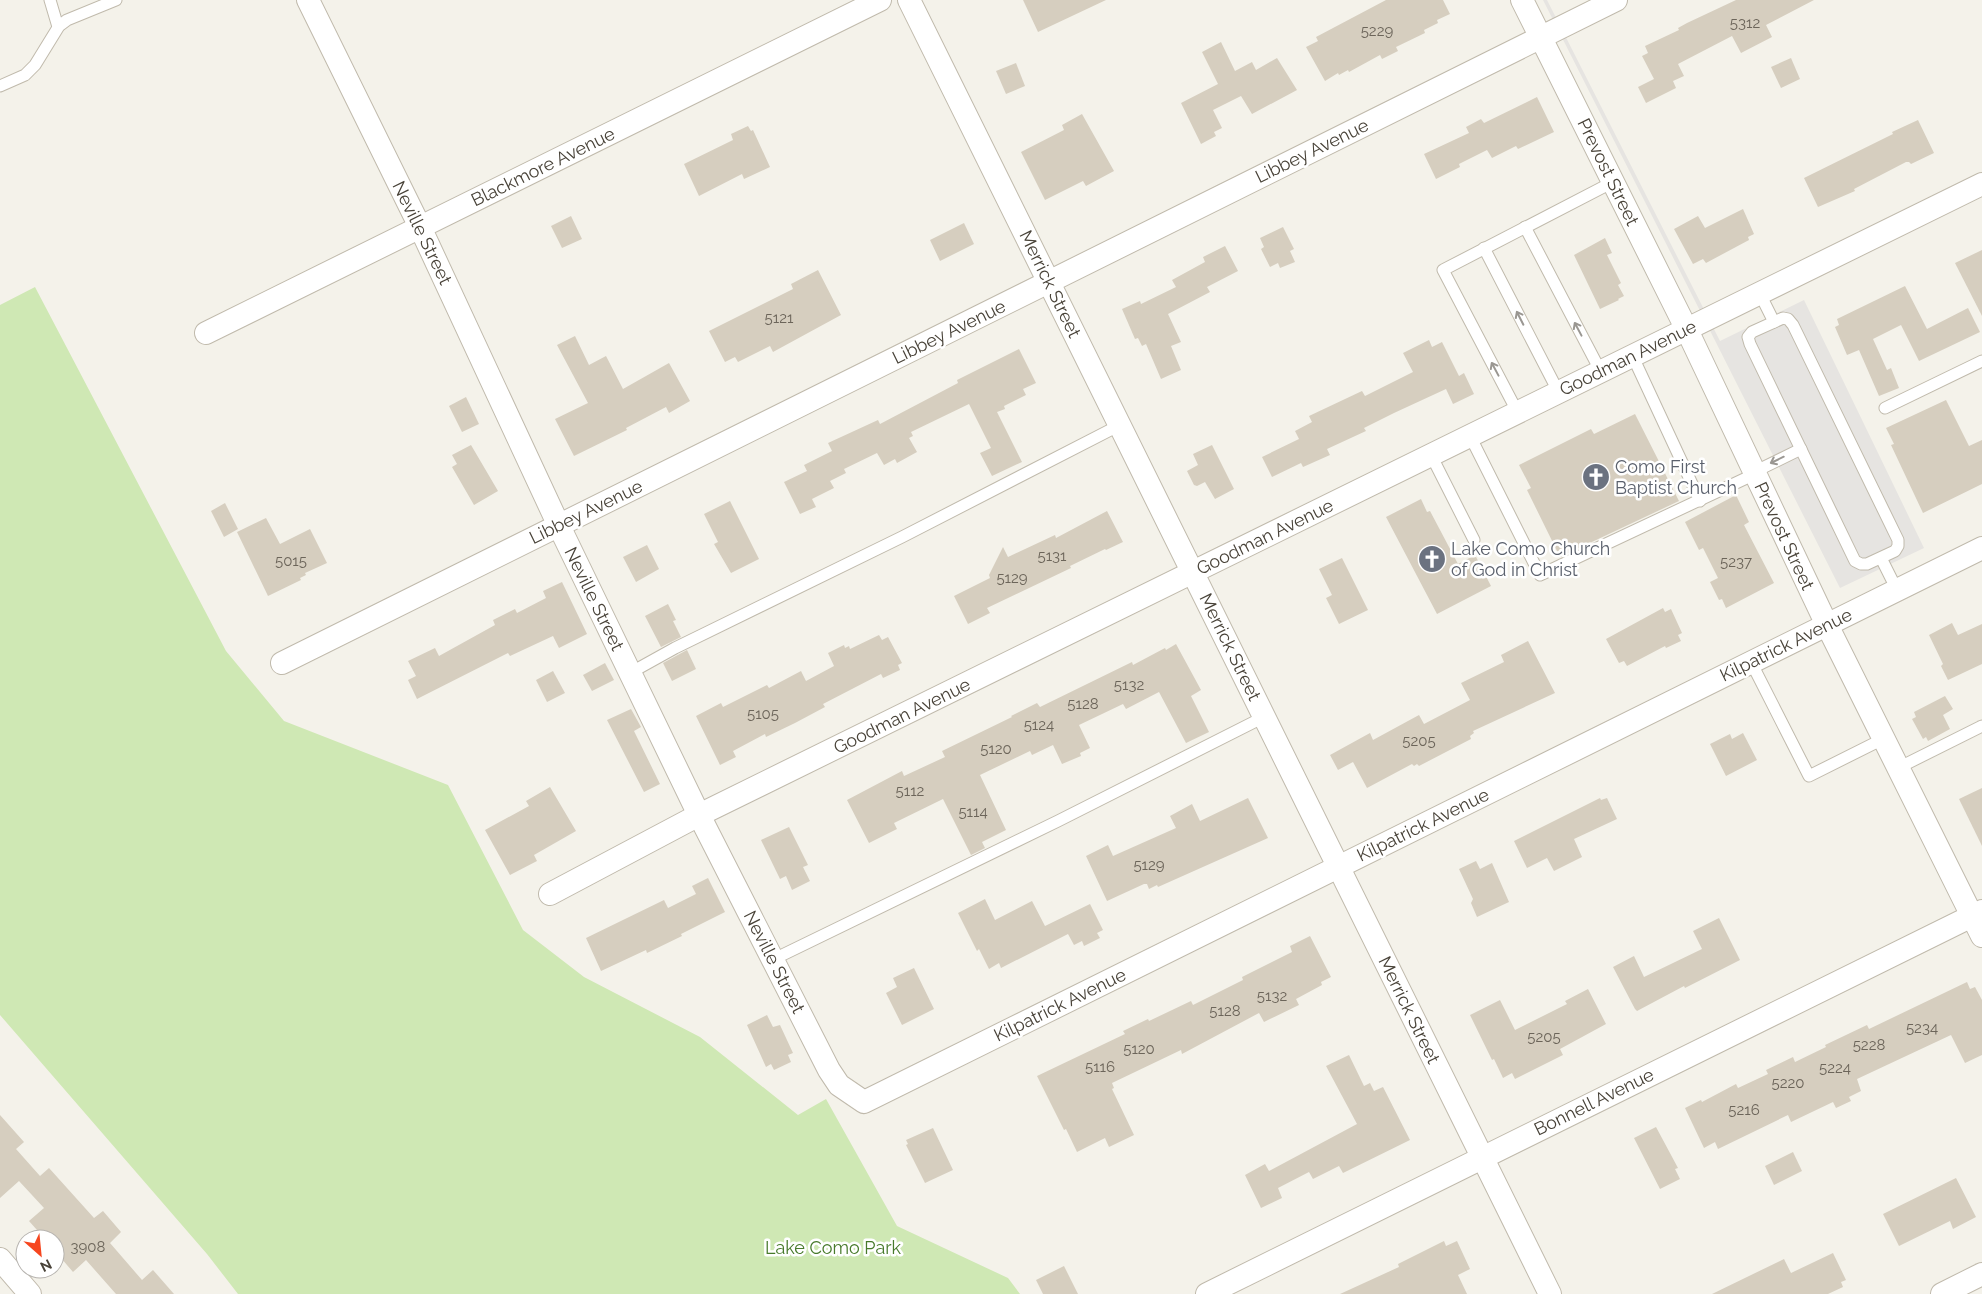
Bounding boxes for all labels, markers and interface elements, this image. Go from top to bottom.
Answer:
house number: 5312 [1730,14,1760,32]
house number: 5229 [1361,22,1394,40]
street label: Libbey Avenue [1252,114,1372,187]
street label: Prevost Street [1573,115,1643,229]
street label: Blackmore Avenue [468,122,618,210]
street label: Neville Street [388,178,457,288]
street label: Merrick Street [1015,227,1085,341]
street label: Libbey Avenue [889,295,1009,368]
house number: 5121 [765,309,794,327]
one-way arrow [1515,311,1524,326]
street label: Goodman Avenue [1556,315,1700,400]
one-way arrow [1573,322,1583,336]
one-way arrow [1490,362,1500,377]
place label: Como First Baptist Church [1615,456,1737,498]
one-way arrow [1770,456,1785,466]
church icon: Como First Baptist Church [1581,462,1611,492]
street label: Libbey Avenue [526,475,646,548]
street label: Prevost Street [1750,478,1819,593]
street label: Goodman Avenue [1193,494,1337,579]
place label: Lake Como Church of God in Christ [1451,538,1610,580]
street label: Neville Street [560,544,629,654]
church icon: Lake Como Church of God in Christ [1417,544,1447,574]
house number: 5131 [1037,547,1067,565]
house number: 5015 [275,552,307,570]
house number: 5237 [1720,553,1752,571]
house number: 5129 [996,569,1028,587]
street label: Merrick Street [1195,590,1265,704]
street label: Kilpatrick Avenue [1716,603,1856,686]
street label: Goodman Avenue [830,673,974,758]
house number: 5132 [1114,676,1144,694]
house number: 5128 [1067,695,1099,713]
house number: 5105 [747,705,779,723]
house number: 5124 [1024,716,1054,734]
house number: 5205 [1402,732,1436,750]
house number: 5120 [980,740,1012,758]
house number: 5112 [896,782,925,800]
street label: Kilpatrick Avenue [1353,783,1493,866]
house number: 5114 [958,803,988,821]
house number: 5129 [1133,856,1165,874]
street label: Neville Street [740,907,809,1017]
street label: Merrick Street [1374,953,1444,1067]
street label: Kilpatrick Avenue [990,963,1130,1046]
house number: 5132 [1257,987,1287,1005]
house number: 5128 [1209,1002,1241,1020]
house number: 5234 [1906,1019,1938,1037]
house number: 5205 [1527,1028,1561,1046]
house number: 5228 [1853,1036,1885,1054]
house number: 5120 [1123,1040,1155,1058]
house number: 5116 [1085,1058,1115,1076]
house number: 5224 [1819,1059,1851,1077]
street label: Bonnell Avenue [1530,1063,1658,1140]
house number: 5220 [1772,1074,1805,1092]
house number: 5216 [1728,1101,1760,1119]
north arrow [15,1229,65,1279]
park label: Lake Como Park [765,1237,902,1258]
house number: 3908 [71,1238,106,1256]
text: N [38,1256,54,1275]

